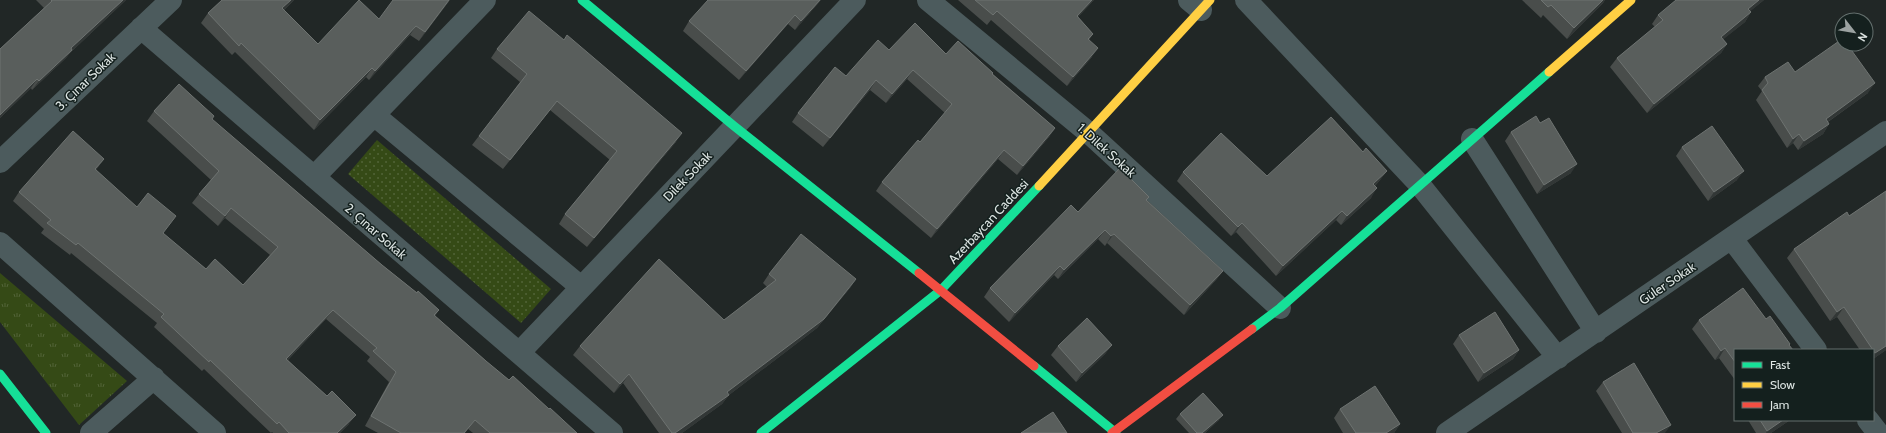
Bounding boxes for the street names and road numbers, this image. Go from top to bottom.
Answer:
street label: 3. Çınar Sokak [52,48,118,113]
street label: 1. Dilek Sokak [1075,120,1140,180]
street label: Dilek Sokak [659,148,715,204]
street label: Azerbaycan Caddesi [945,175,1031,267]
street label: 2. Çınar Sokak [342,200,410,262]
street label: Güler Sokak [1636,258,1698,308]

